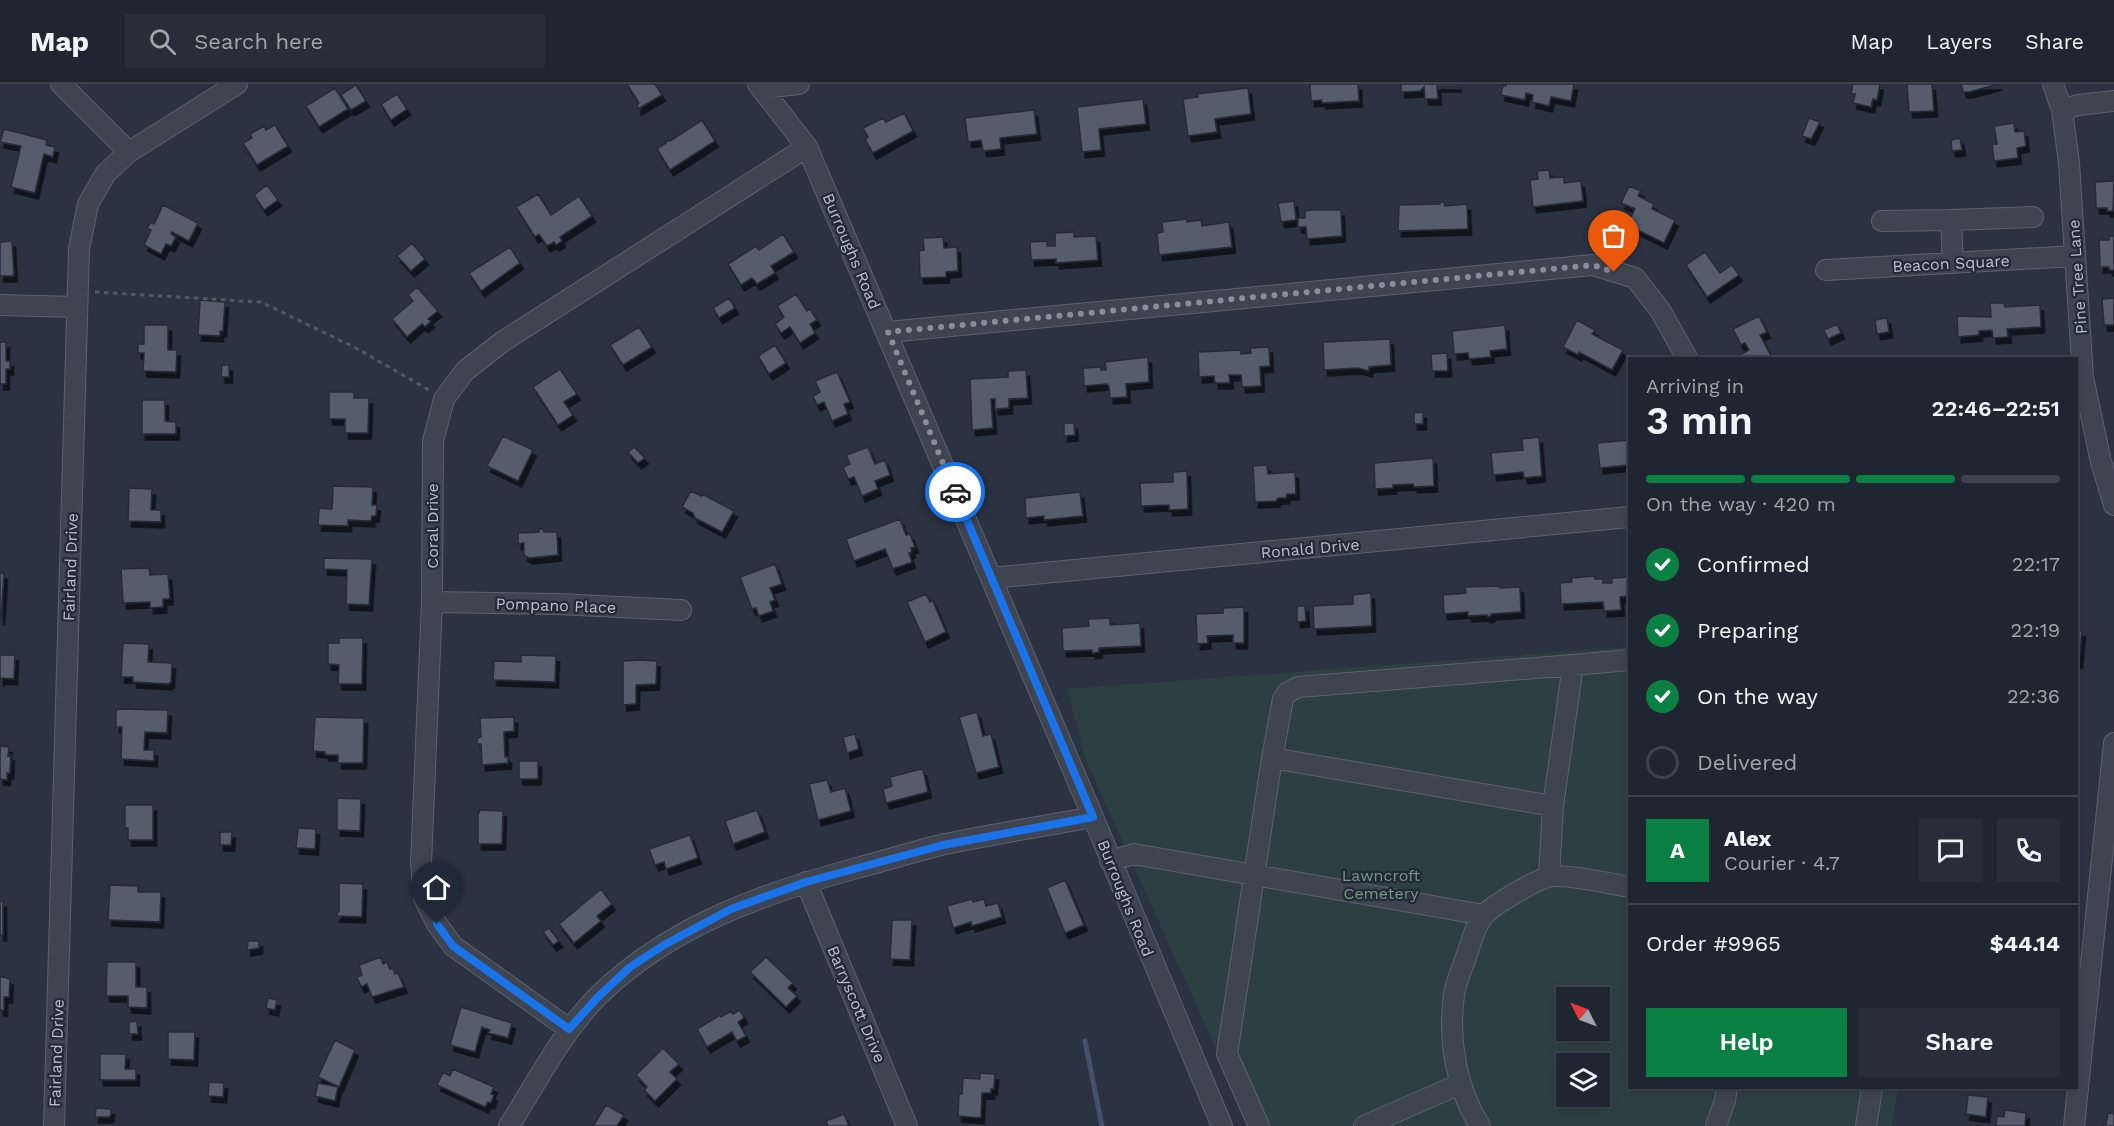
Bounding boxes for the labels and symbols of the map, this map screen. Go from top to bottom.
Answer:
street label: Burroughs Road [819,190,885,312]
pin [1588,210,1639,272]
street label: Pine Tree Lane [2064,219,2091,335]
street label: Beacon Square [1892,251,2010,276]
courier [925,462,985,522]
street label: Coral Drive [423,483,442,569]
street label: Fairland Drive [59,513,82,621]
street label: Ronald Drive [1260,535,1360,562]
street label: Pompano Place [495,594,616,617]
street label: Burroughs Road [1094,837,1158,959]
pin [411,862,462,924]
park label: Lawncroft Cemetery [1342,866,1421,903]
street label: Barryscott Drive [823,943,890,1065]
north arrow [1556,987,1610,1041]
street label: Fairland Drive [45,999,68,1107]

